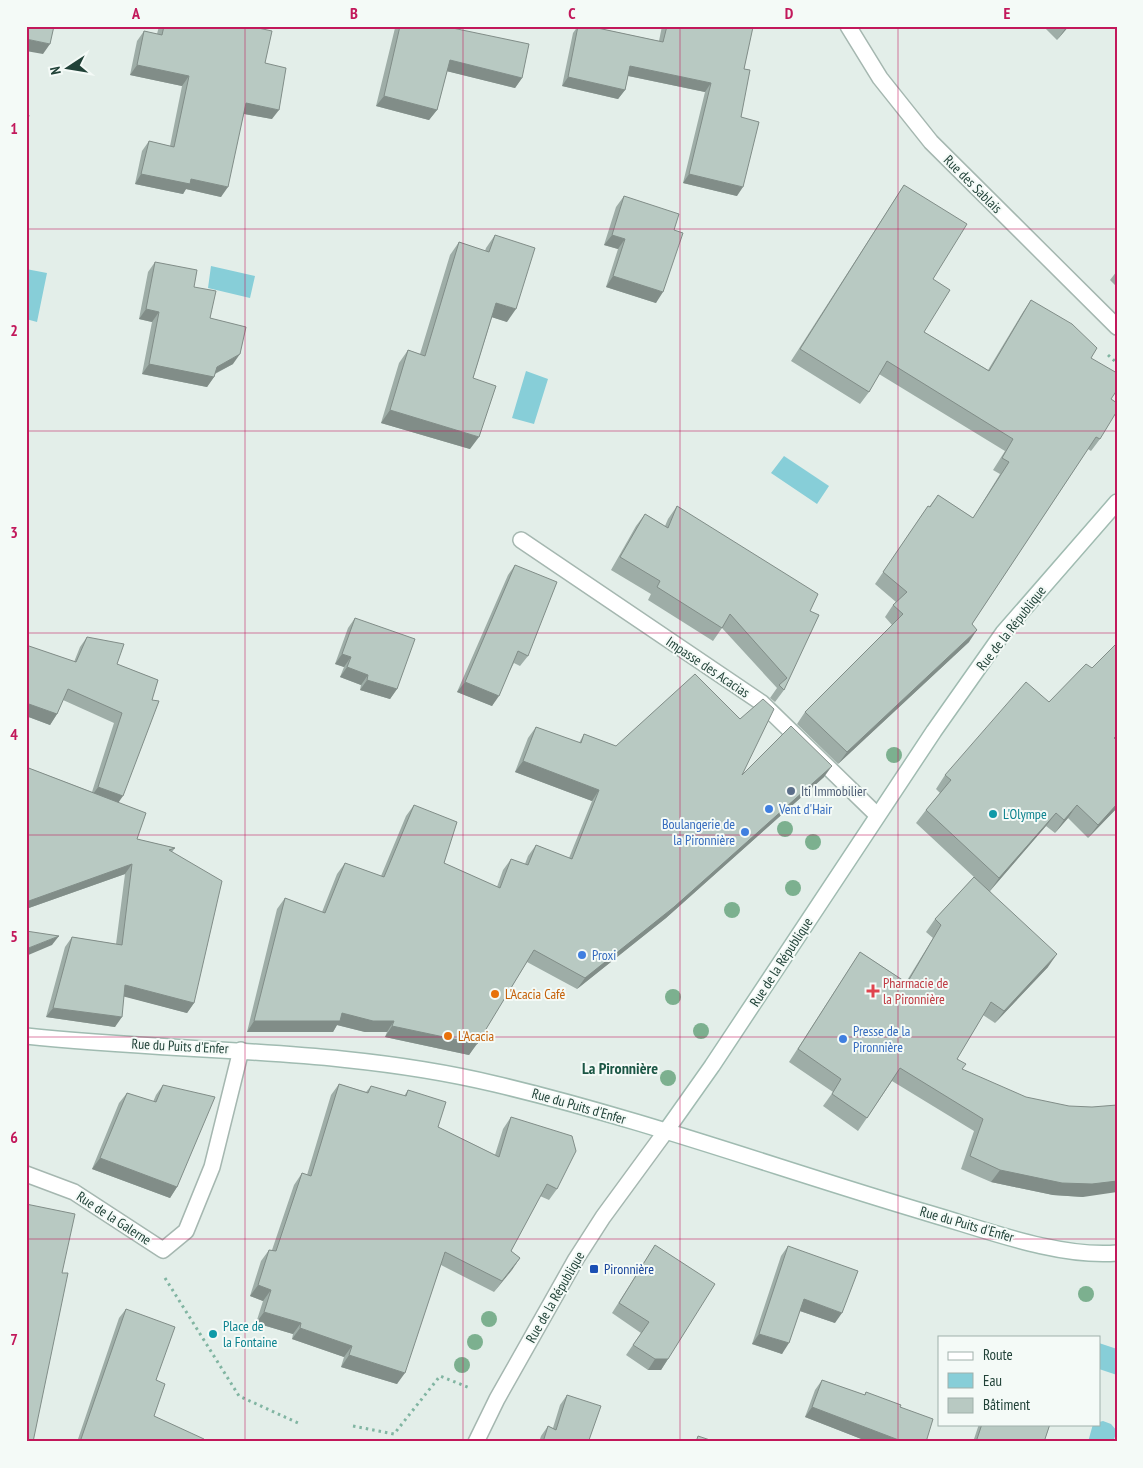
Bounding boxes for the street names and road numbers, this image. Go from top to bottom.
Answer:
street label: Rue des Sablais [940,151,1006,217]
street label: Rue de la République [972,582,1050,674]
street label: Impasse des Acacias [663,632,753,702]
street label: Rue de la République [746,914,817,1010]
street label: Rue du Puits d'Enfer [131,1034,229,1058]
street label: Rue du Puits d'Enfer [530,1084,628,1128]
street label: Rue de la Galerne [73,1187,155,1249]
street label: Rue du Puits d'Enfer [918,1202,1016,1246]
street label: Rue de la République [522,1248,589,1346]

